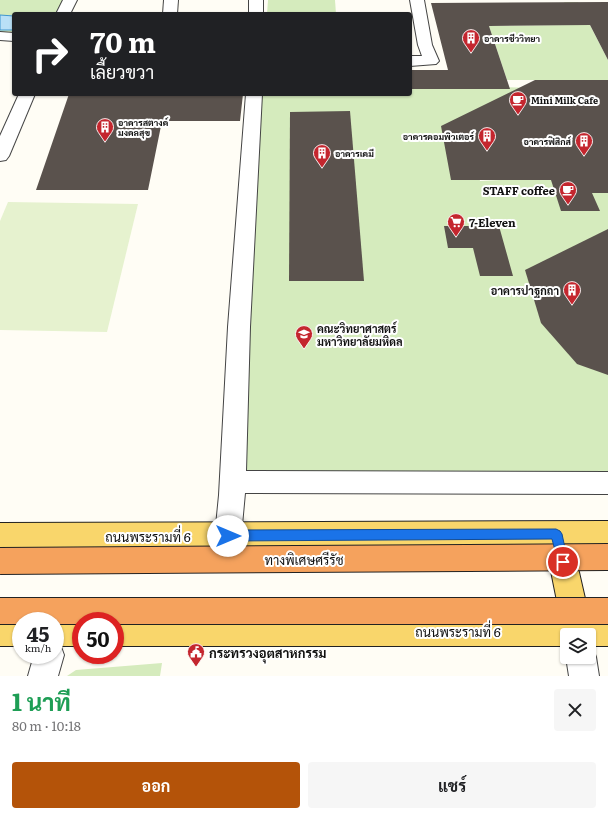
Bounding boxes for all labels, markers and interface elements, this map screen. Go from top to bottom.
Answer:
text: 70 m [90,20,156,62]
icon: right [24,28,76,80]
building icon: อาคารชีววิทยา [461,28,481,53]
place label: อาคารชีววิทยา [484,31,541,45]
text: เลี้ยวขวา [90,58,154,85]
cafe icon: Mini Milk Cafe [508,90,528,115]
place label: Mini Milk Cafe [531,93,598,107]
place label: อาคารสตางค์ มงคลสุข [118,115,169,139]
building icon: อาคารสตางค์ มงคลสุข [95,117,115,142]
building icon: อาคารคอมพิวเตอร์ [477,126,497,151]
place label: อาคารคอมพิวเตอร์ [403,129,475,143]
building icon: อาคารฟิสิกส์ [574,131,594,156]
place label: อาคารฟิสิกส์ [523,134,572,148]
building icon: อาคารเคมี [312,143,332,168]
place label: อาคารเคมี [335,146,374,160]
cafe icon: STAFF coffee [558,180,578,205]
place label: STAFF coffee [483,182,555,198]
supermarket icon: 7-Eleven [446,212,466,237]
place label: 7-Eleven [469,214,516,230]
building icon: อาคารปาฐกถา [562,280,582,305]
place label: อาคารปาฐกถา [491,282,559,299]
place label: คณะวิทยาศาสตร์ มหาวิทยาลัยมหิดล [317,320,402,349]
school or university icon: คณะวิทยาศาสตร์ มหาวิทยาลัยมหิดล [294,324,314,349]
position arrow [207,515,249,557]
street label: ถนนพระรามที่ 6 [105,525,191,546]
pin [546,545,580,579]
street label: ทางพิเศษศรีรัช [264,550,344,569]
icon: arrive [552,551,574,573]
speed limit sign: 50 [72,612,124,664]
text: 45 [27,618,49,648]
street label: ถนนพระรามที่ 6 [415,620,501,641]
map controls [560,628,596,664]
button: layers [560,628,596,664]
text: km/h [25,640,51,655]
public building icon: กระทรวงอุตสาหกรรม [186,642,206,667]
place label: กระทรวงอุตสาหกรรม [209,643,327,664]
text: 1 นาที [12,683,71,718]
button: close [554,689,596,731]
text: 80 m · 10:18 [12,716,81,735]
button: ออก [12,762,300,808]
button: แชร์ [308,762,596,808]

